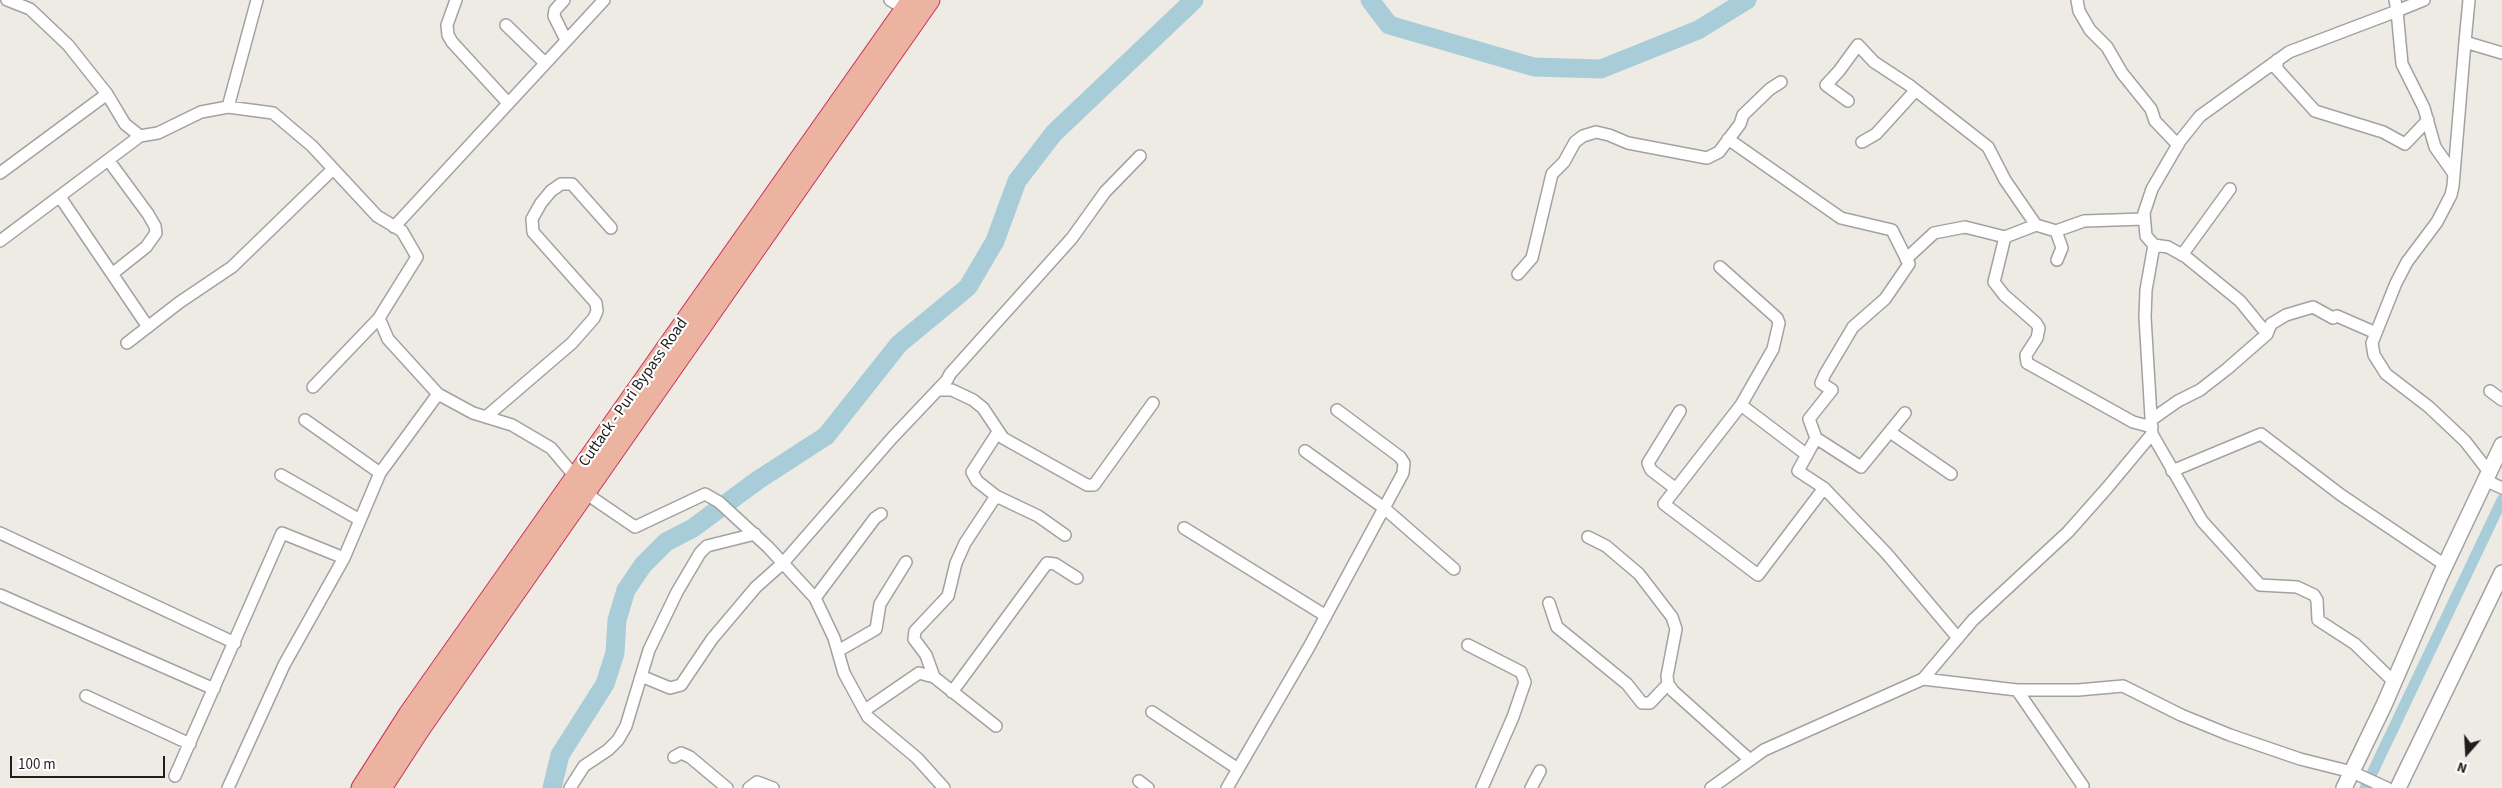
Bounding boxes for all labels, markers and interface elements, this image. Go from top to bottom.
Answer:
street label: Cuttack - Puri Bypass Road [575,315,693,471]
north arrow [2442,728,2492,778]
scale bar [12,746,168,778]
text: 100 m [18,754,56,775]
text: N [2454,756,2470,778]

